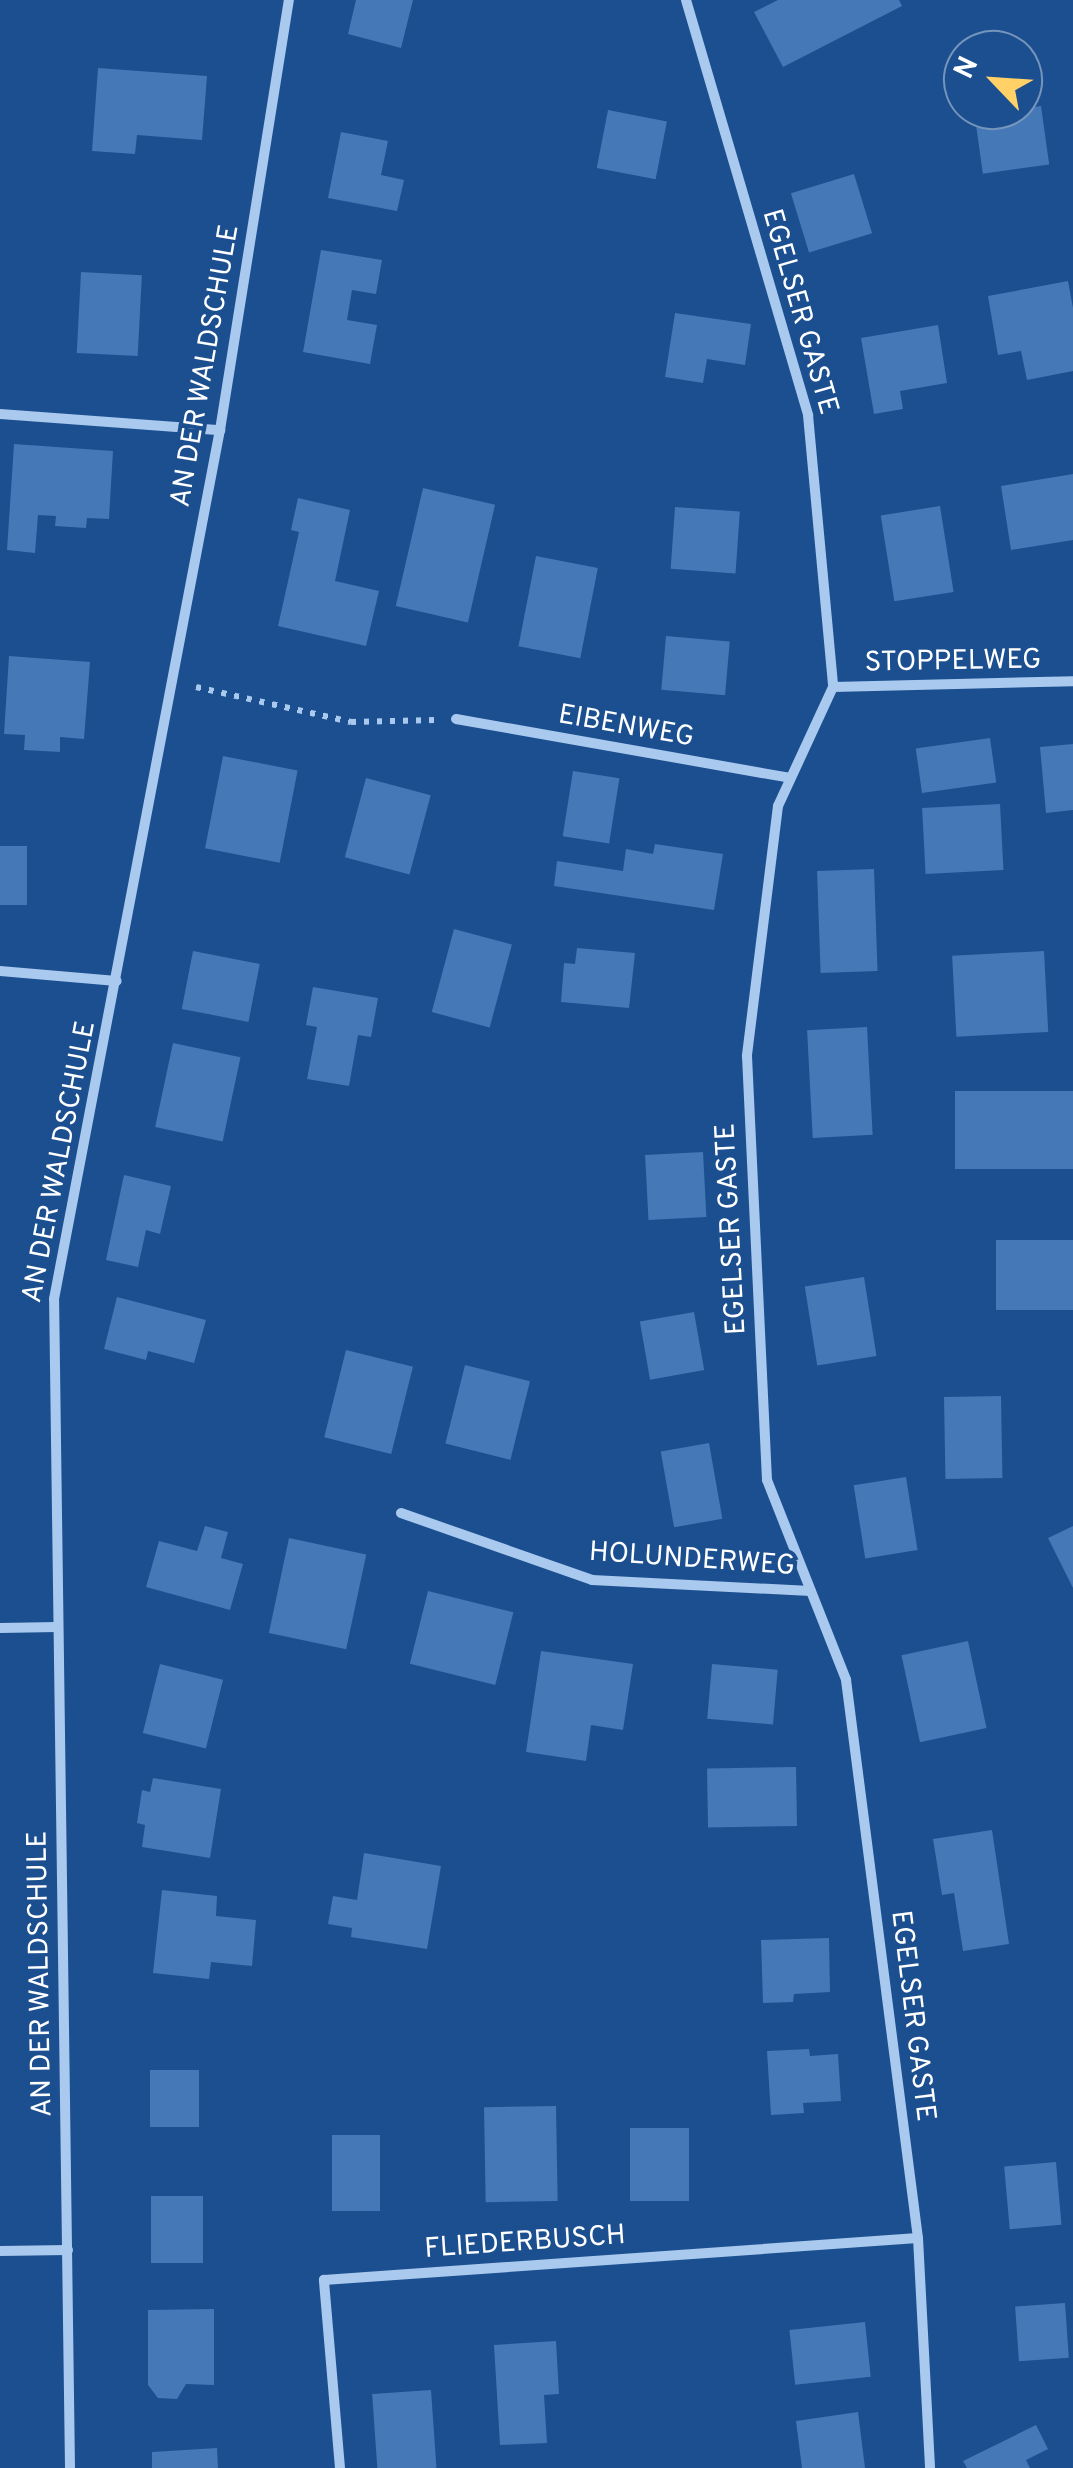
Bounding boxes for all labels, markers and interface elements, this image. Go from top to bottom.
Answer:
north arrow [943,30,1043,130]
text: N [947,51,988,85]
street label: EGELSER GASTE [754,205,844,419]
street label: AN DER WALDSCHULE [165,222,247,510]
street label: STOPPELWEG [864,644,1042,680]
street label: EIBENWEG [556,699,696,755]
street label: AN DER WALDSCHULE [16,1018,104,1306]
street label: EGELSER GASTE [710,1122,754,1336]
street label: HOLUNDERWEG [588,1536,796,1584]
street label: AN DER WALDSCHULE [22,1830,60,2118]
street label: EGELSER GASTE [882,1909,942,2123]
street label: FLIEDERBUSCH [423,2219,627,2267]

